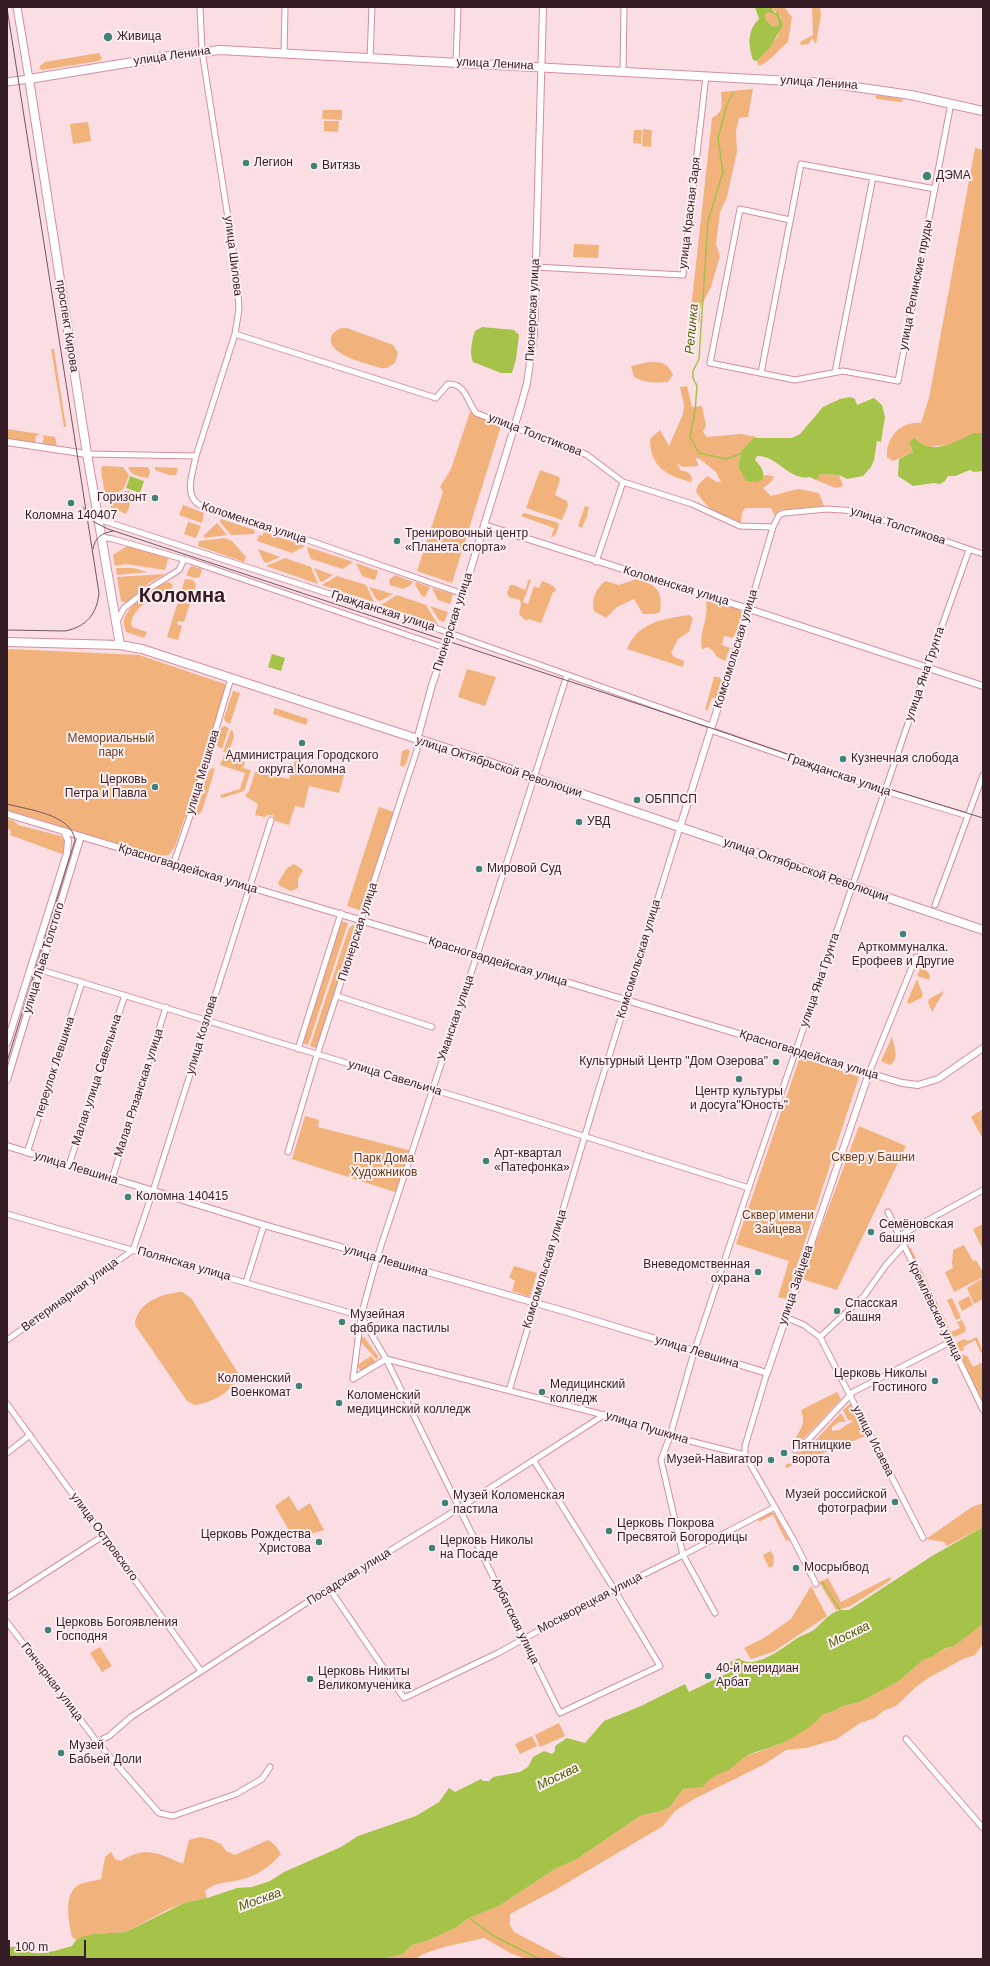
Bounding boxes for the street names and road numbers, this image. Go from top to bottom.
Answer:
street label: улица Ленина [133,43,211,69]
street label: улица Ленина [456,55,534,73]
street label: улица Ленина [780,73,858,93]
street label: улица Красная Заря [676,156,704,270]
street label: улица Шилова [221,215,245,297]
street label: улица Репинские пруды [896,219,936,351]
street label: Пионерская улица [523,258,543,362]
street label: проспект Кирова [53,279,81,373]
street label: улица Толстикова [486,410,584,460]
street label: Коломенская улица [200,499,308,547]
street label: улица Толстикова [849,504,947,548]
street label: Коломенская улица [621,563,731,609]
street label: Пионерская улица [430,571,476,673]
street label: Гражданская улица [329,587,437,635]
street label: Комсомольская улица [711,588,761,710]
street label: улица Яна Грунта [902,625,948,723]
street label: улица Мешкова [183,728,223,816]
street label: улица Октябрьской Революции [414,733,584,801]
street label: Гражданская улица [785,751,893,799]
street label: улица Октябрьской Революции [721,835,891,905]
street label: Красногвардейская улица [117,841,259,897]
street label: Пионерская улица [335,881,381,983]
street label: Комсомольская улица [614,898,664,1020]
street label: улица Льва Толстого [20,901,68,1015]
street label: улица Яна Грунта [797,931,843,1029]
street label: Красногвардейская улица [427,934,569,990]
street label: Уманская улица [435,973,477,1063]
street label: улица Козлова [183,994,221,1076]
street label: Малая улица Савельича [69,1012,125,1148]
street label: переулок Левшина [32,1015,78,1119]
street label: Малая Рязанская улица [111,1027,167,1159]
street label: Красногвардейская улица [738,1027,880,1083]
street label: улица Савельича [346,1057,444,1099]
street label: улица Левшина [32,1148,120,1188]
street label: Комсомольская улица [520,1208,570,1330]
street label: улица Левшина [342,1242,430,1280]
street label: улица Зайцева [776,1243,816,1327]
street label: Полянская улица [136,1244,232,1284]
street label: Ветеринарная улица [19,1255,121,1335]
street label: Кремлёвская улица [905,1259,965,1363]
street label: улица Левшина [653,1332,741,1372]
street label: улица Исаева [849,1403,897,1479]
street label: улица Пушкина [604,1409,690,1447]
street label: улица Островского [67,1490,141,1584]
street label: Посадская улица [304,1545,394,1609]
street label: Москворецкая улица [535,1569,645,1637]
street label: Арбатская улица [488,1576,542,1666]
street label: Гончарная улица [18,1640,86,1724]

